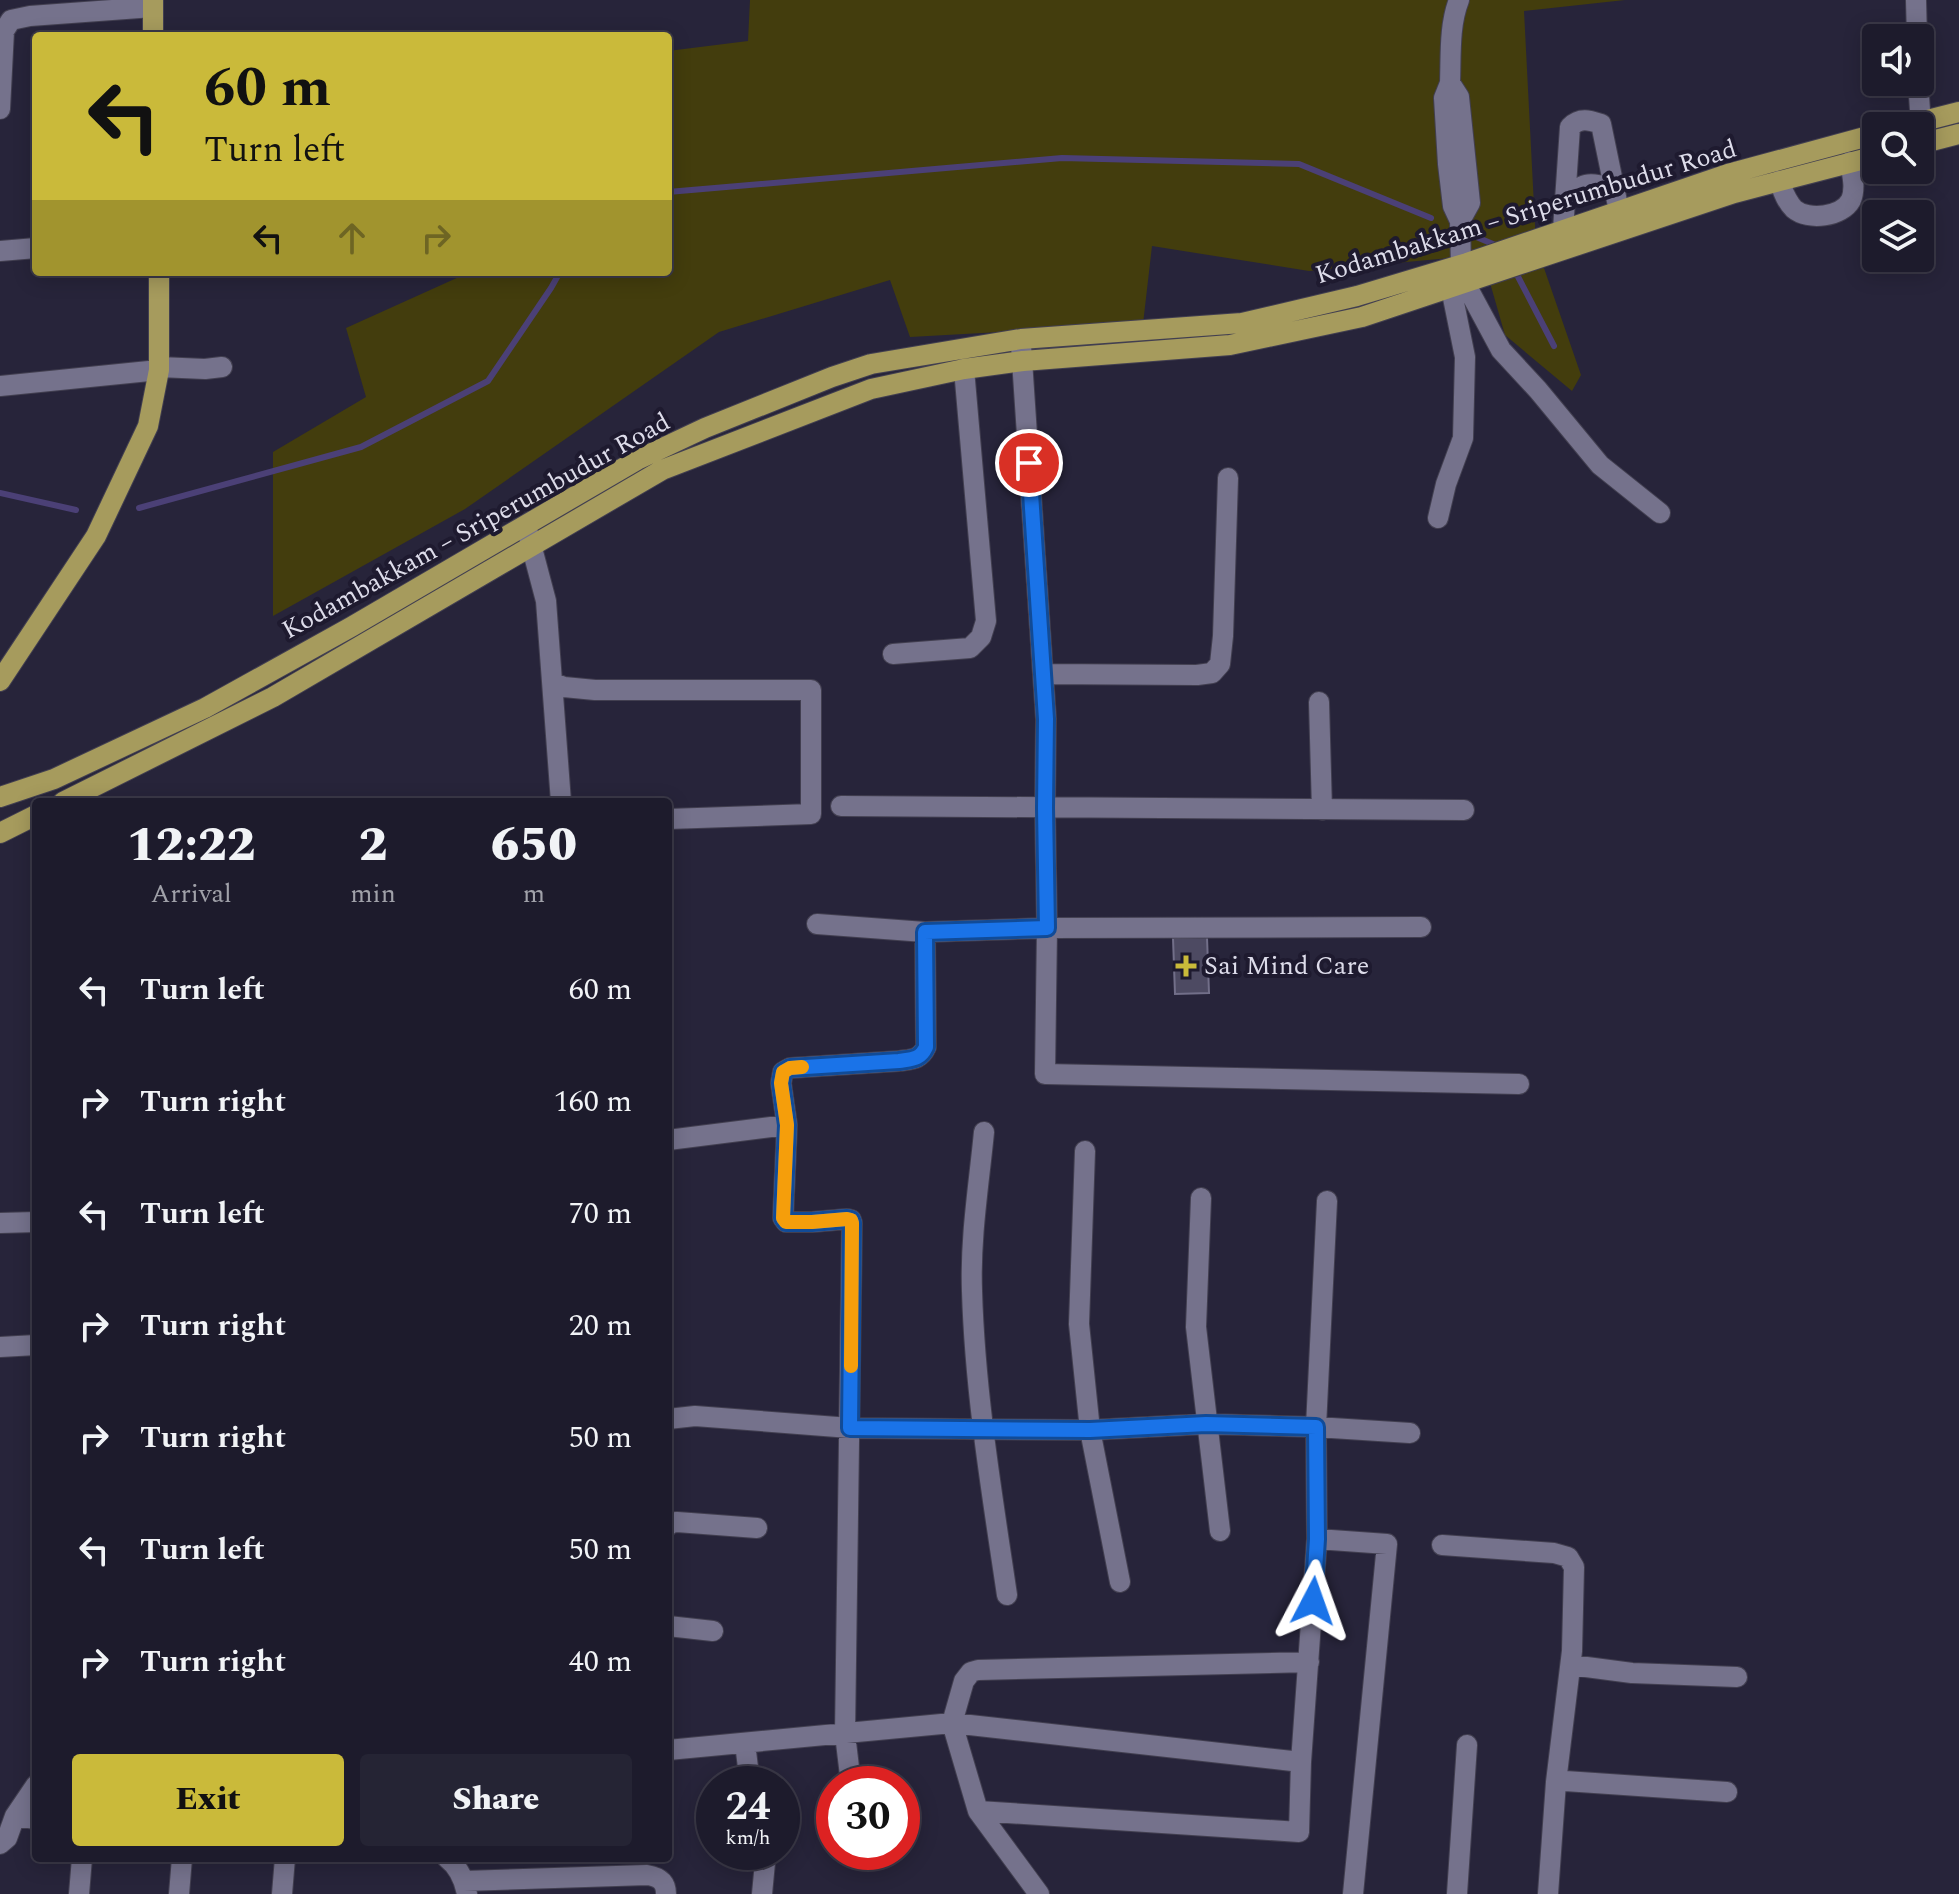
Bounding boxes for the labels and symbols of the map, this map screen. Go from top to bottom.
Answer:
street label: Kodambakkam – Sriperumbudur Road [1310,129,1742,295]
street label: Kodambakkam – Sriperumbudur Road [274,402,678,650]
pin [995,429,1063,497]
place label: Sai Mind Care [1204,946,1369,986]
marker: Sai Mind Care [1175,955,1197,977]
position arrow [1271,1559,1355,1643]
speed limit sign: 30 [816,1766,920,1870]

